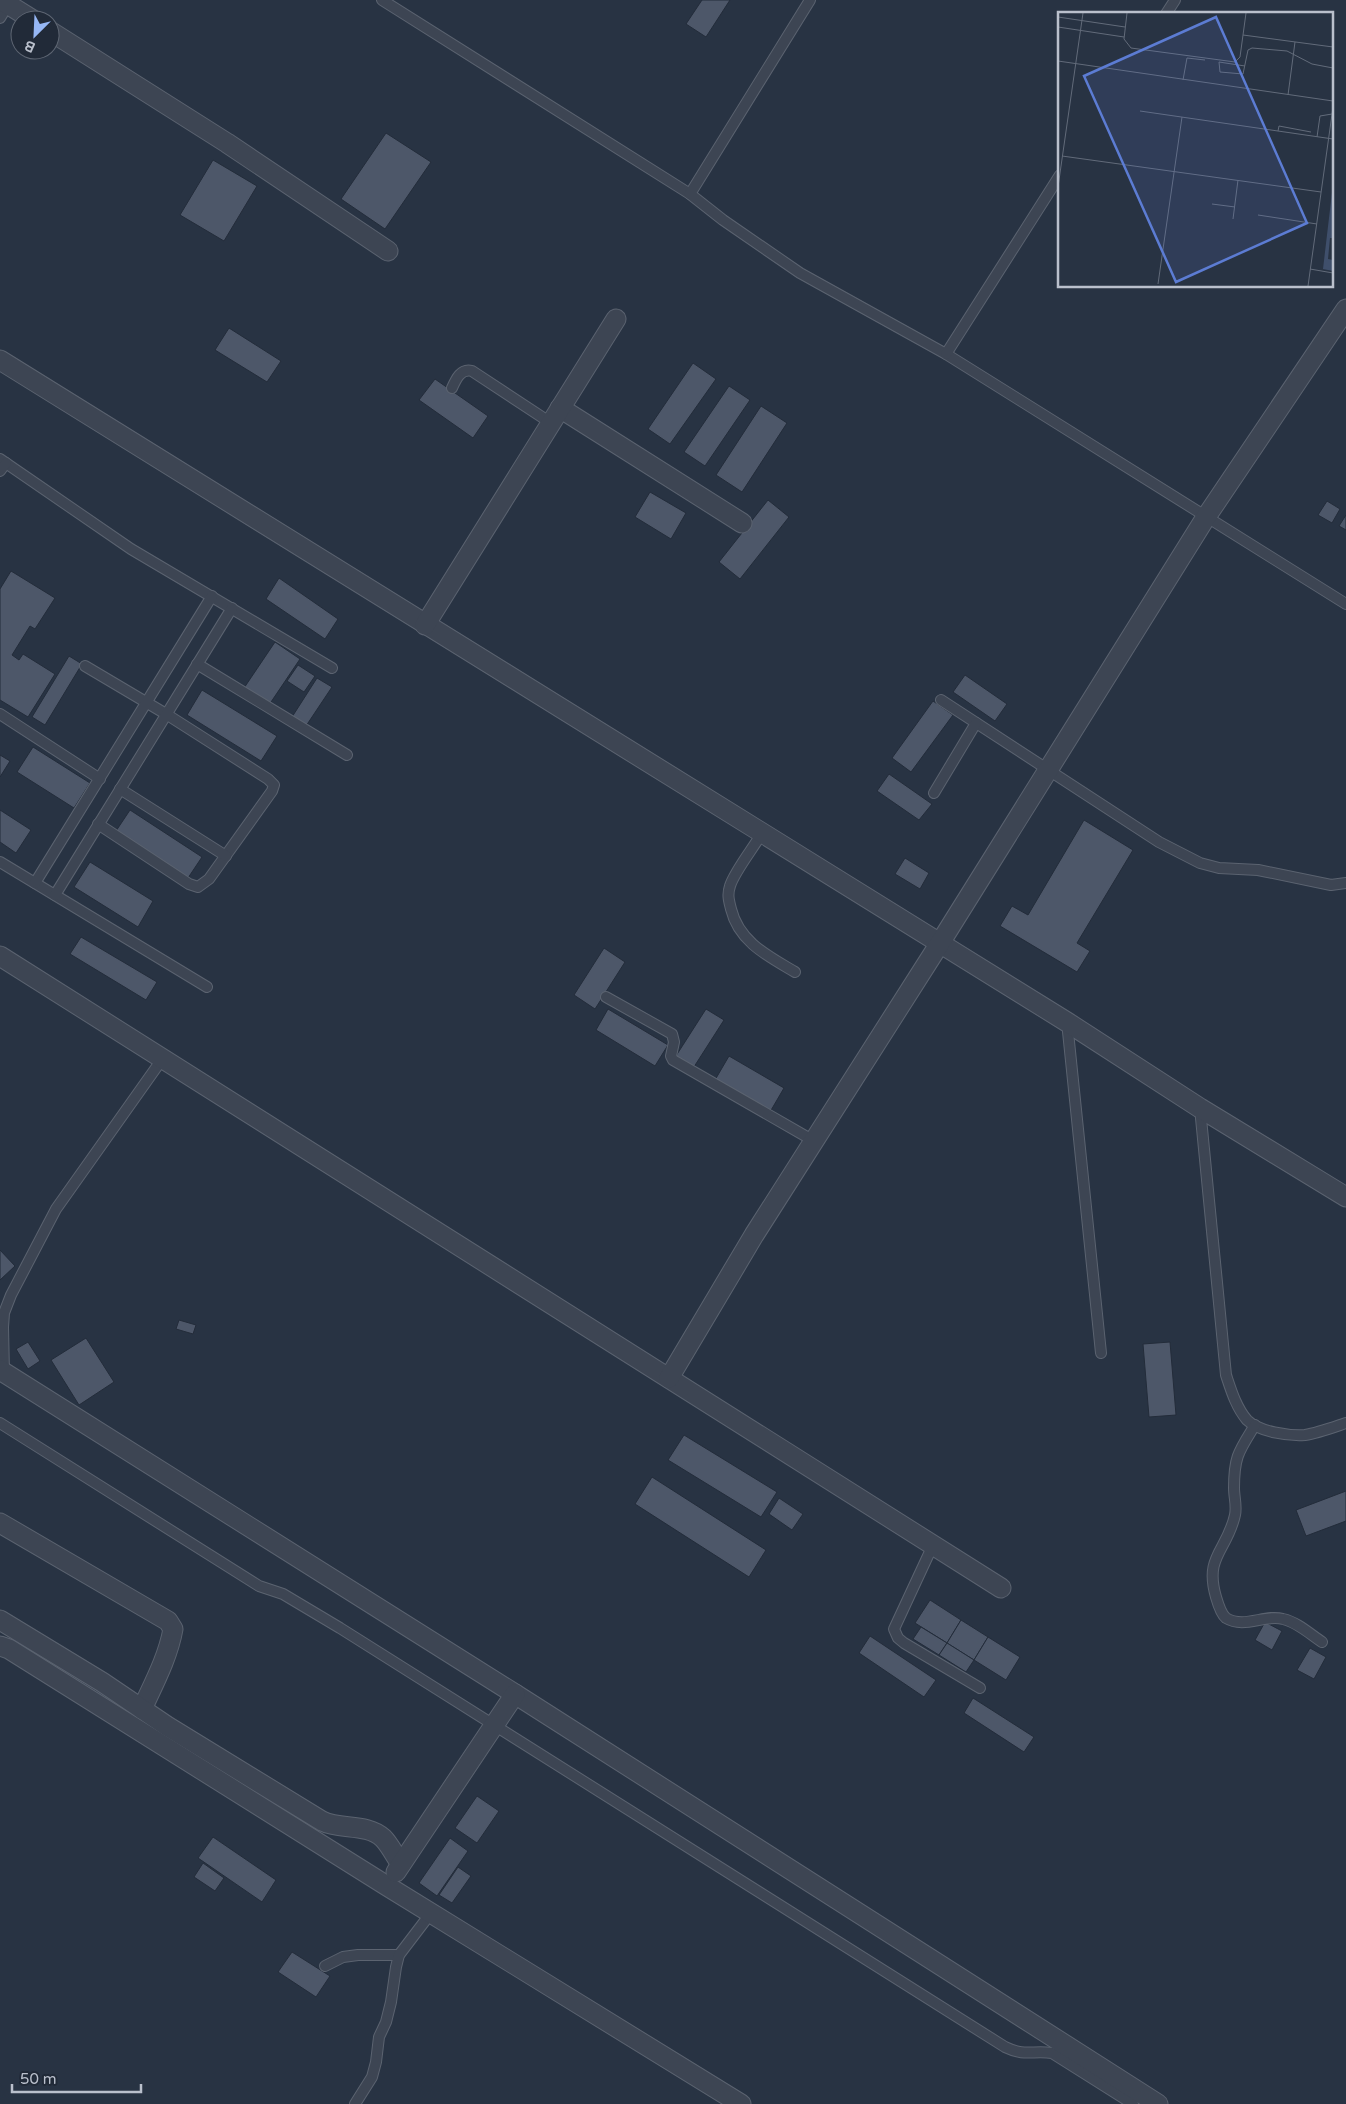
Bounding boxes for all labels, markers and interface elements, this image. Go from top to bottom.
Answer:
north arrow [10,10,60,60]
inset map [1058,12,1334,288]
text: B [22,37,38,56]
scale bar [12,2062,141,2094]
text: 50 m [20,2070,57,2088]

